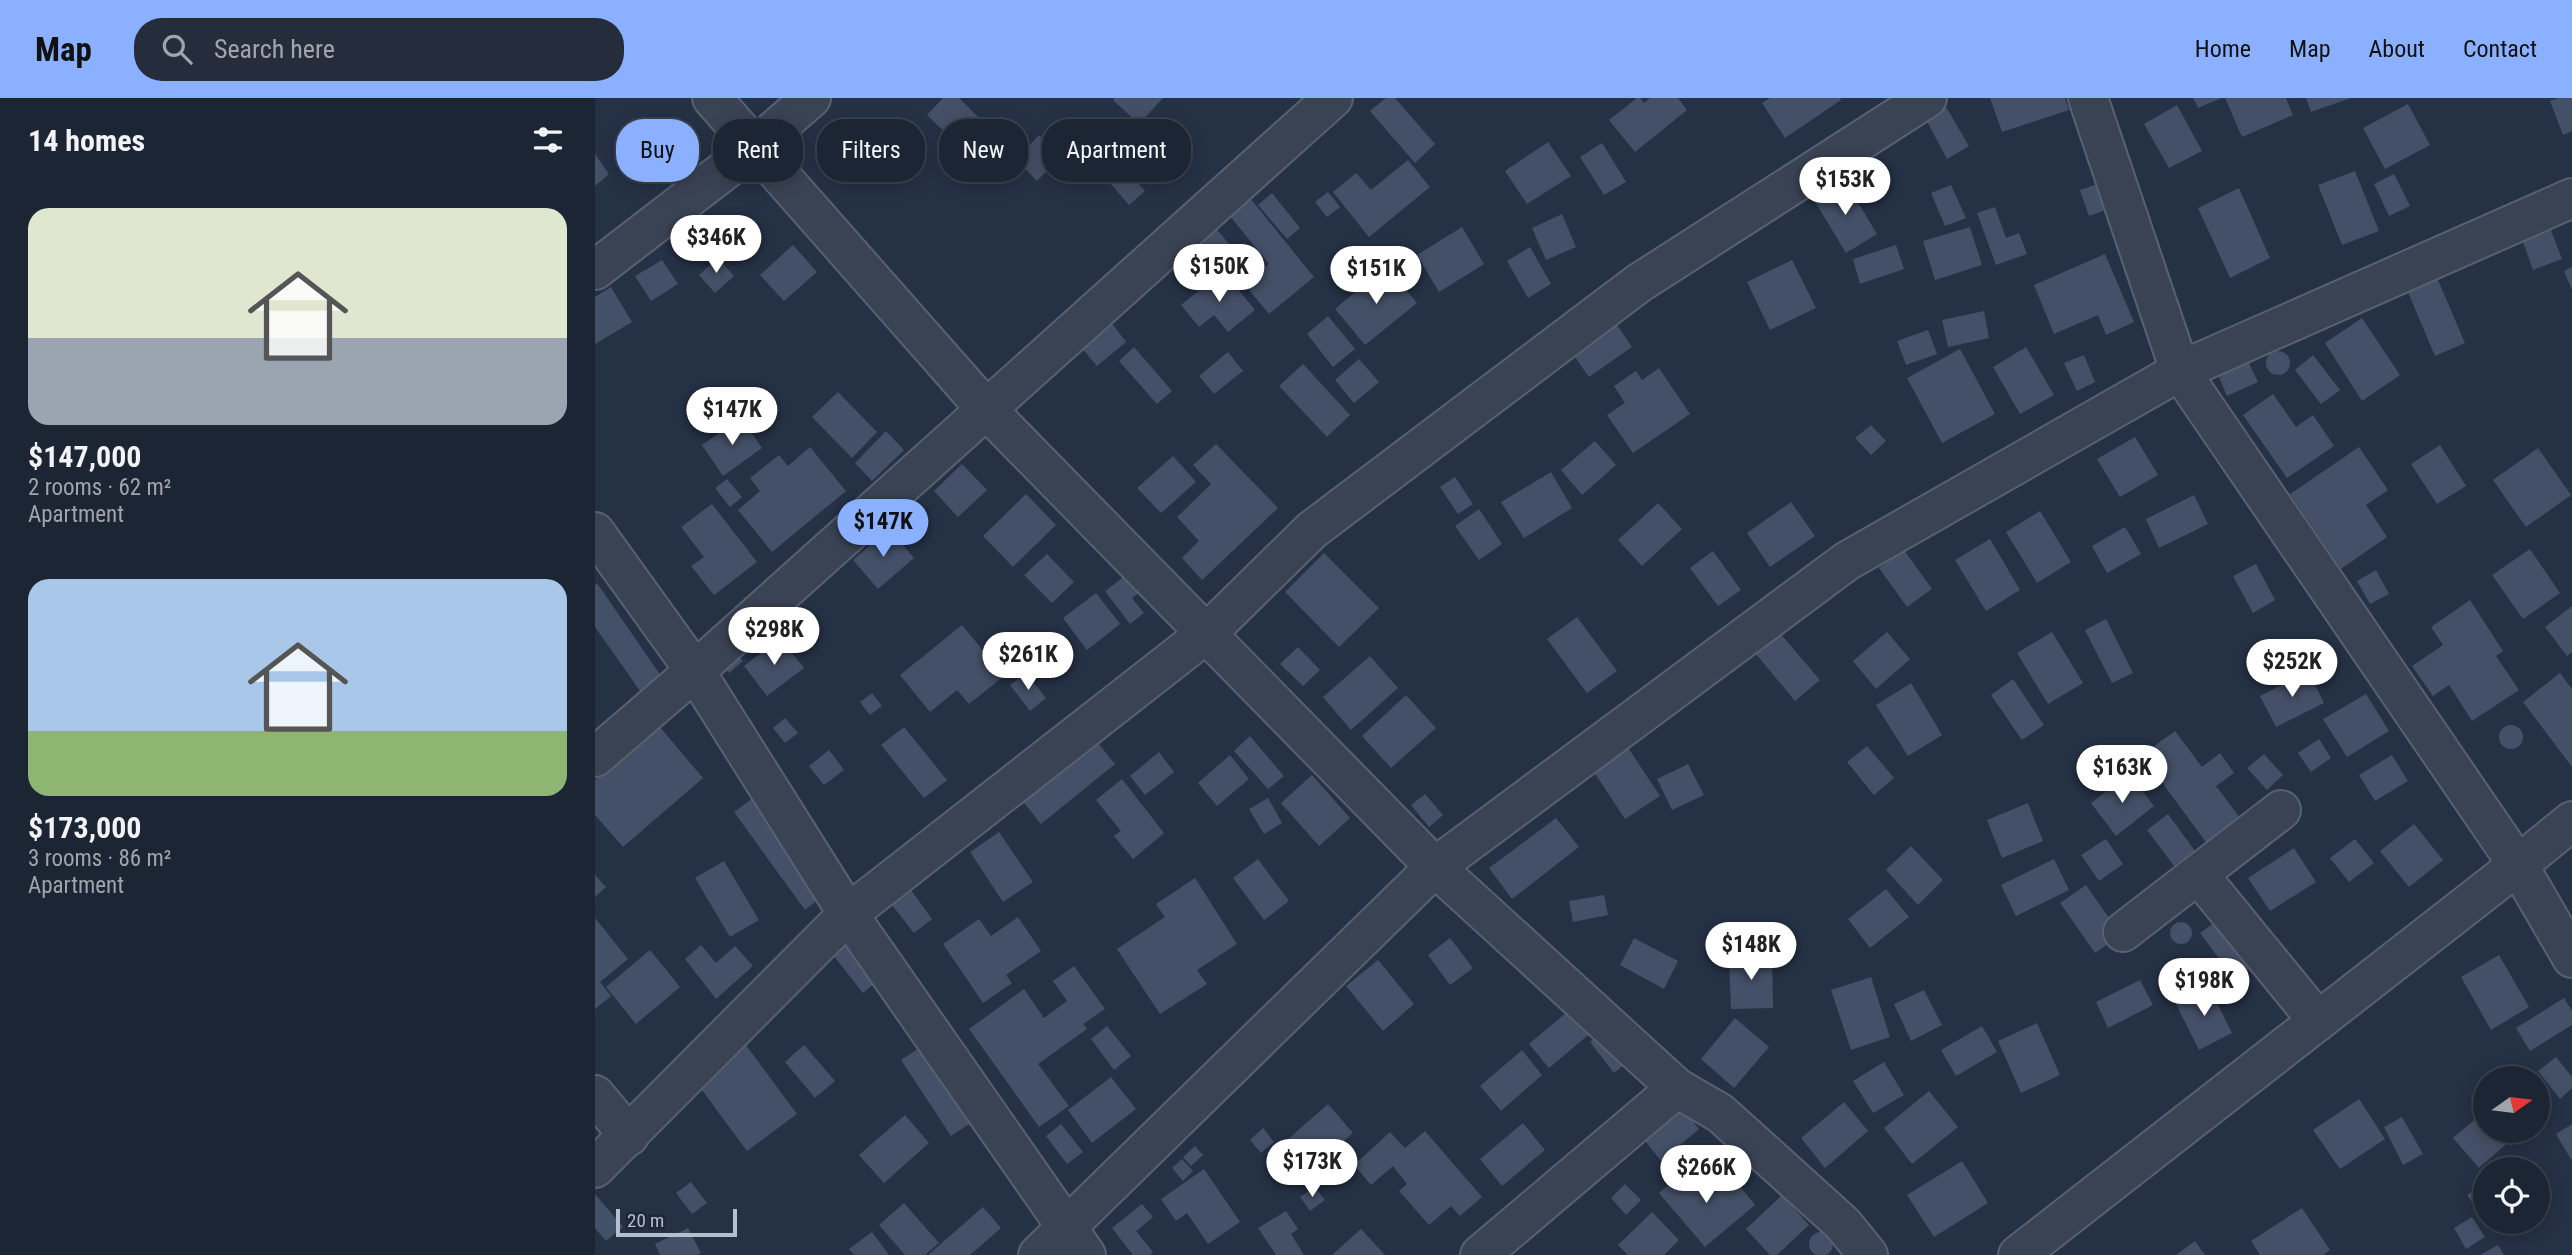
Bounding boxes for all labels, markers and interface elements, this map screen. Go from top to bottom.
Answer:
search box [134,18,624,81]
text: Map [35,30,92,69]
icon: search [158,30,196,68]
text: Search here [214,34,335,64]
text: Home [2195,35,2251,63]
text: Map [2289,35,2331,63]
text: About [2369,35,2425,63]
text: Contact [2463,35,2537,63]
chip: Buy [616,119,699,182]
chip: Rent [713,119,803,182]
chip: Filters [817,119,925,182]
chip: New [939,119,1028,182]
chip: Apartment [1042,119,1191,182]
icon: filters [529,121,567,159]
text: 14 homes [28,123,145,158]
pin: $153K [1796,158,1894,217]
text: $153K [1815,166,1875,193]
pin: $346K [667,216,765,275]
text: $346K [686,224,746,251]
pin: $150K [1170,244,1268,304]
pin: $151K [1327,246,1425,306]
icon: home [235,253,361,379]
text: $150K [1189,253,1249,280]
text: $151K [1346,255,1406,282]
pin: $147K [683,388,781,447]
text: $147K [702,396,762,423]
text: $147,000 [28,439,141,474]
text: 2 rooms · 62 m² [28,474,171,501]
pin: $147K [834,500,932,559]
text: Apartment [28,501,124,528]
text: $147K [853,508,913,535]
pin: $298K [725,608,823,667]
text: $298K [744,616,804,643]
icon: home [235,624,361,750]
pin: $261K [979,632,1077,692]
pin: $252K [2243,640,2341,699]
text: $261K [998,641,1058,668]
text: $252K [2262,648,2322,675]
pin: $163K [2073,746,2171,805]
text: $163K [2092,754,2152,781]
text: $173,000 [28,810,141,845]
text: 3 rooms · 86 m² [28,845,171,872]
text: Apartment [28,872,124,899]
pin: $148K [1702,922,1800,982]
text: $148K [1721,931,1781,958]
pin: $198K [2155,958,2253,1018]
text: $198K [2174,967,2234,994]
north arrow [2473,1066,2550,1143]
map controls [2473,1066,2550,1234]
pin: $173K [1263,1140,1361,1199]
pin: $266K [1657,1146,1755,1205]
text: $173K [1282,1148,1342,1175]
text: $266K [1676,1154,1736,1181]
button: locate [2473,1157,2550,1234]
scale bar [616,1206,737,1238]
text: 20 m [627,1209,664,1232]

